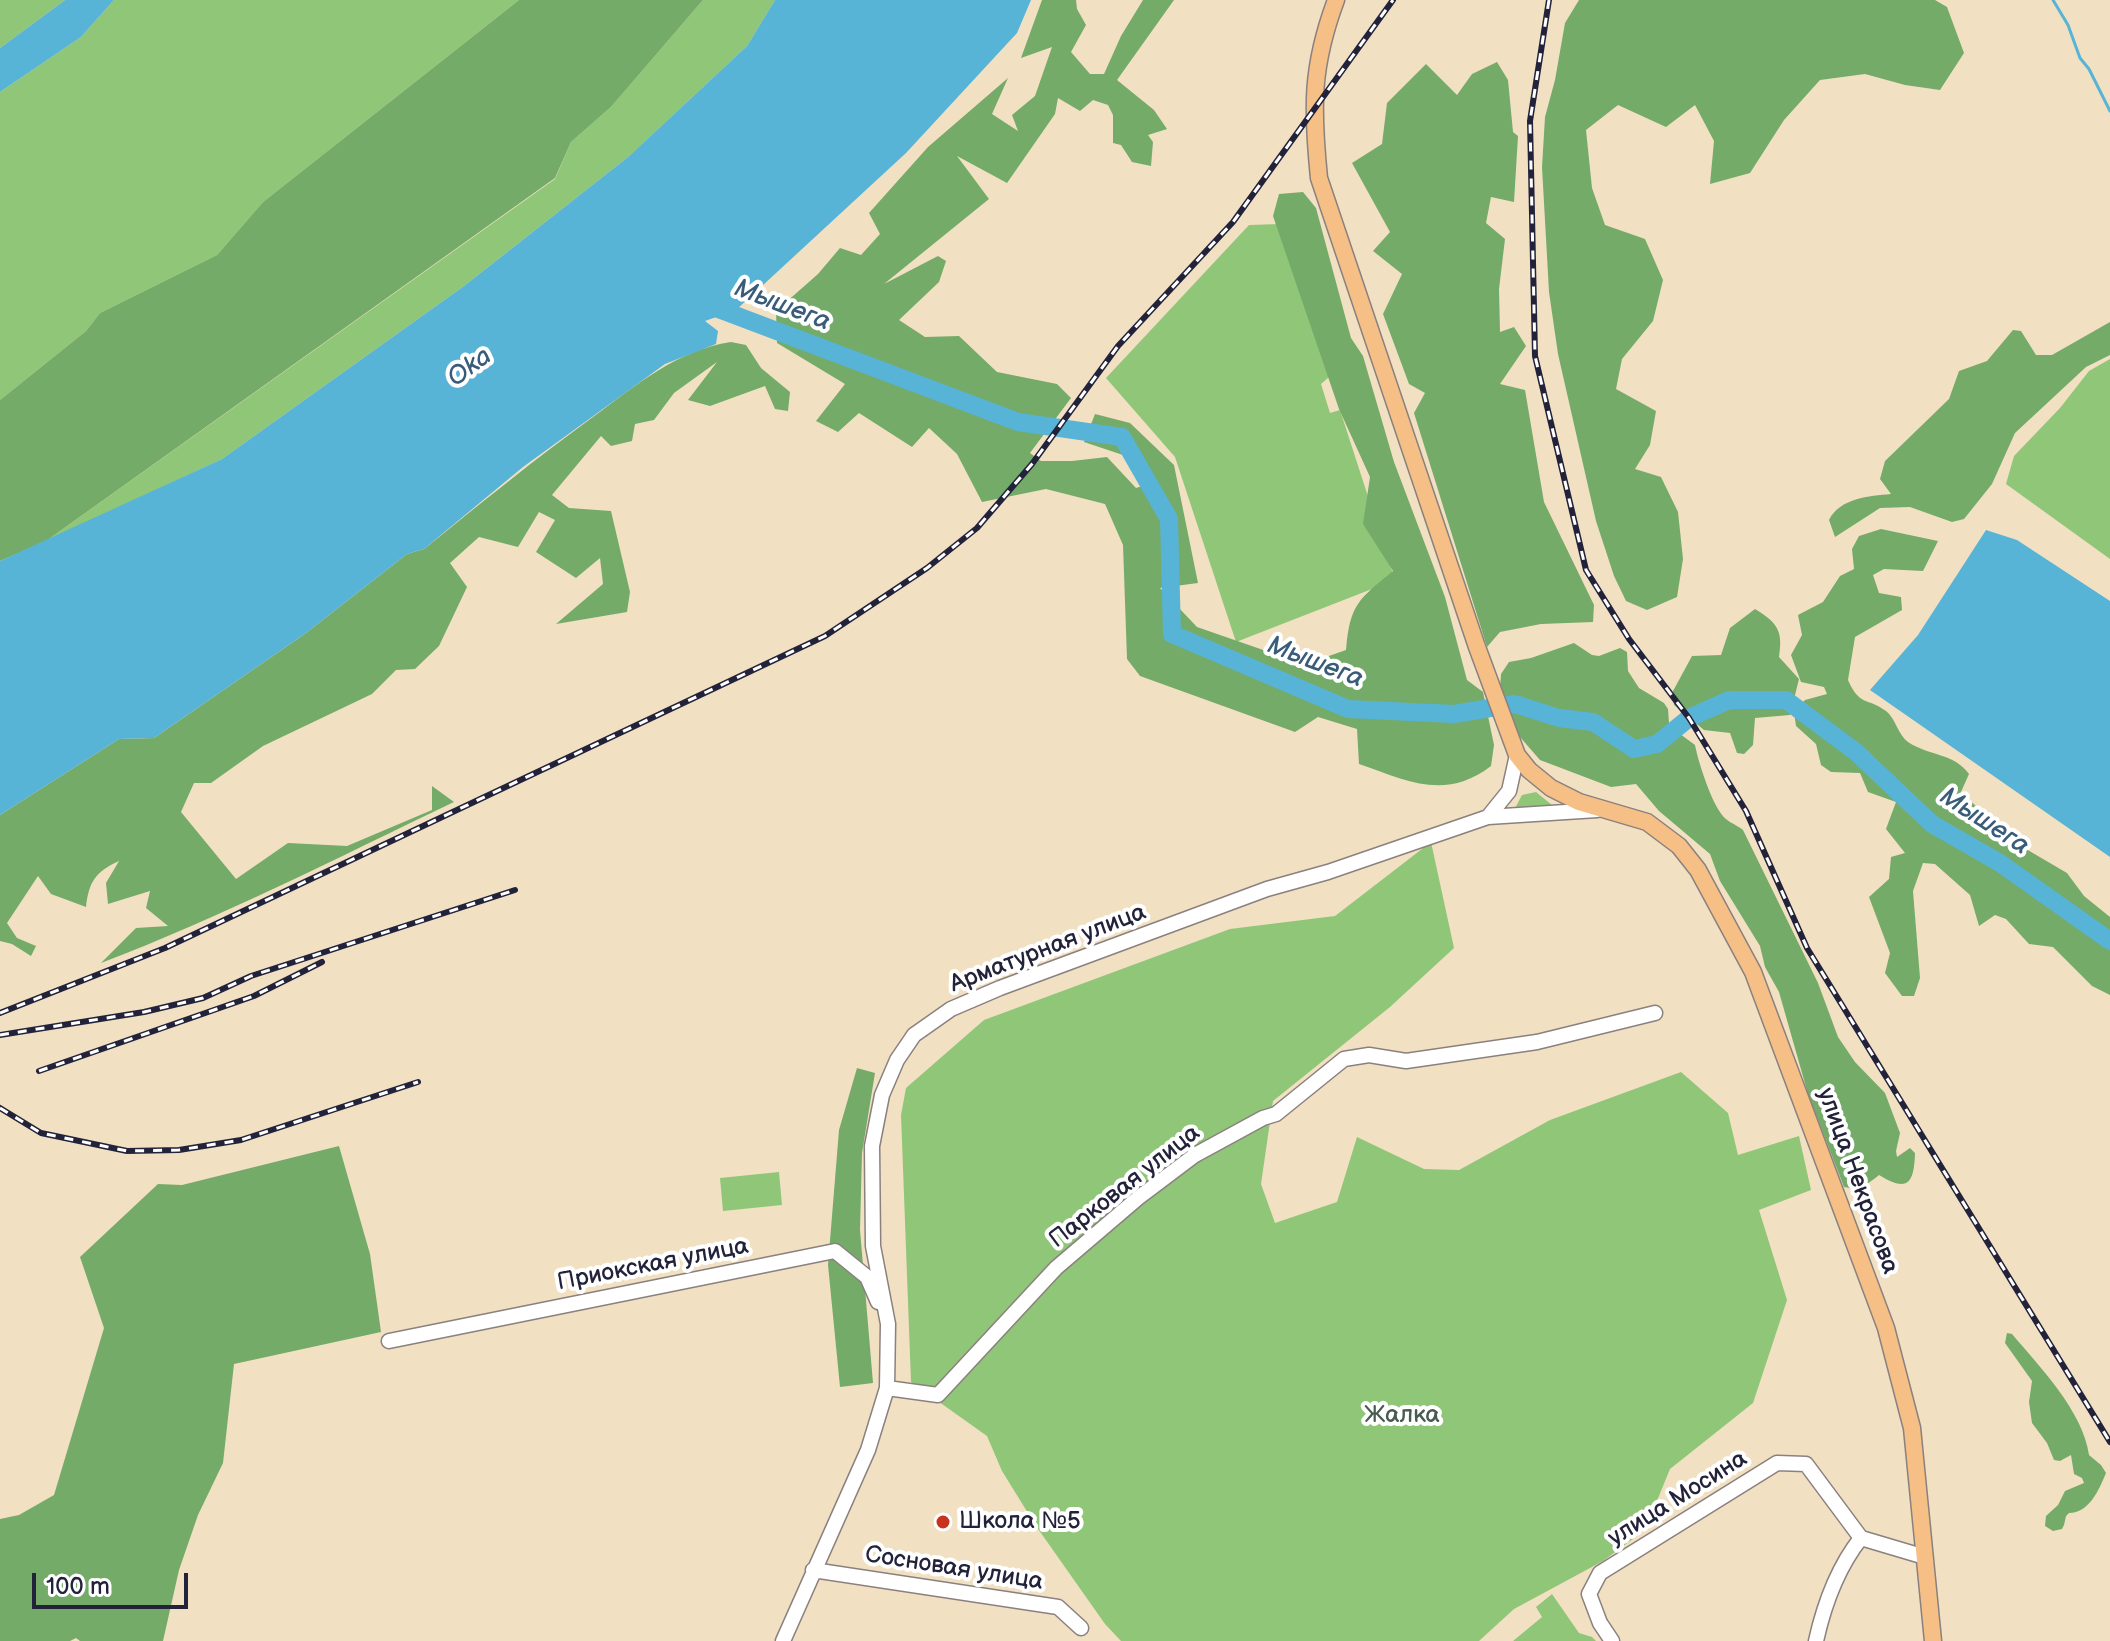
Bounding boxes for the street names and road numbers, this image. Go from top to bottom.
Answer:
street label: Арматурная улица [946,898,1150,1000]
street label: улица Некрасова [1810,1084,1904,1278]
street label: Парковая улица [1044,1119,1206,1255]
street label: Приокская улица [555,1232,751,1298]
street label: улица Мосина [1603,1445,1753,1553]
street label: Сосновая улица [863,1541,1045,1597]

